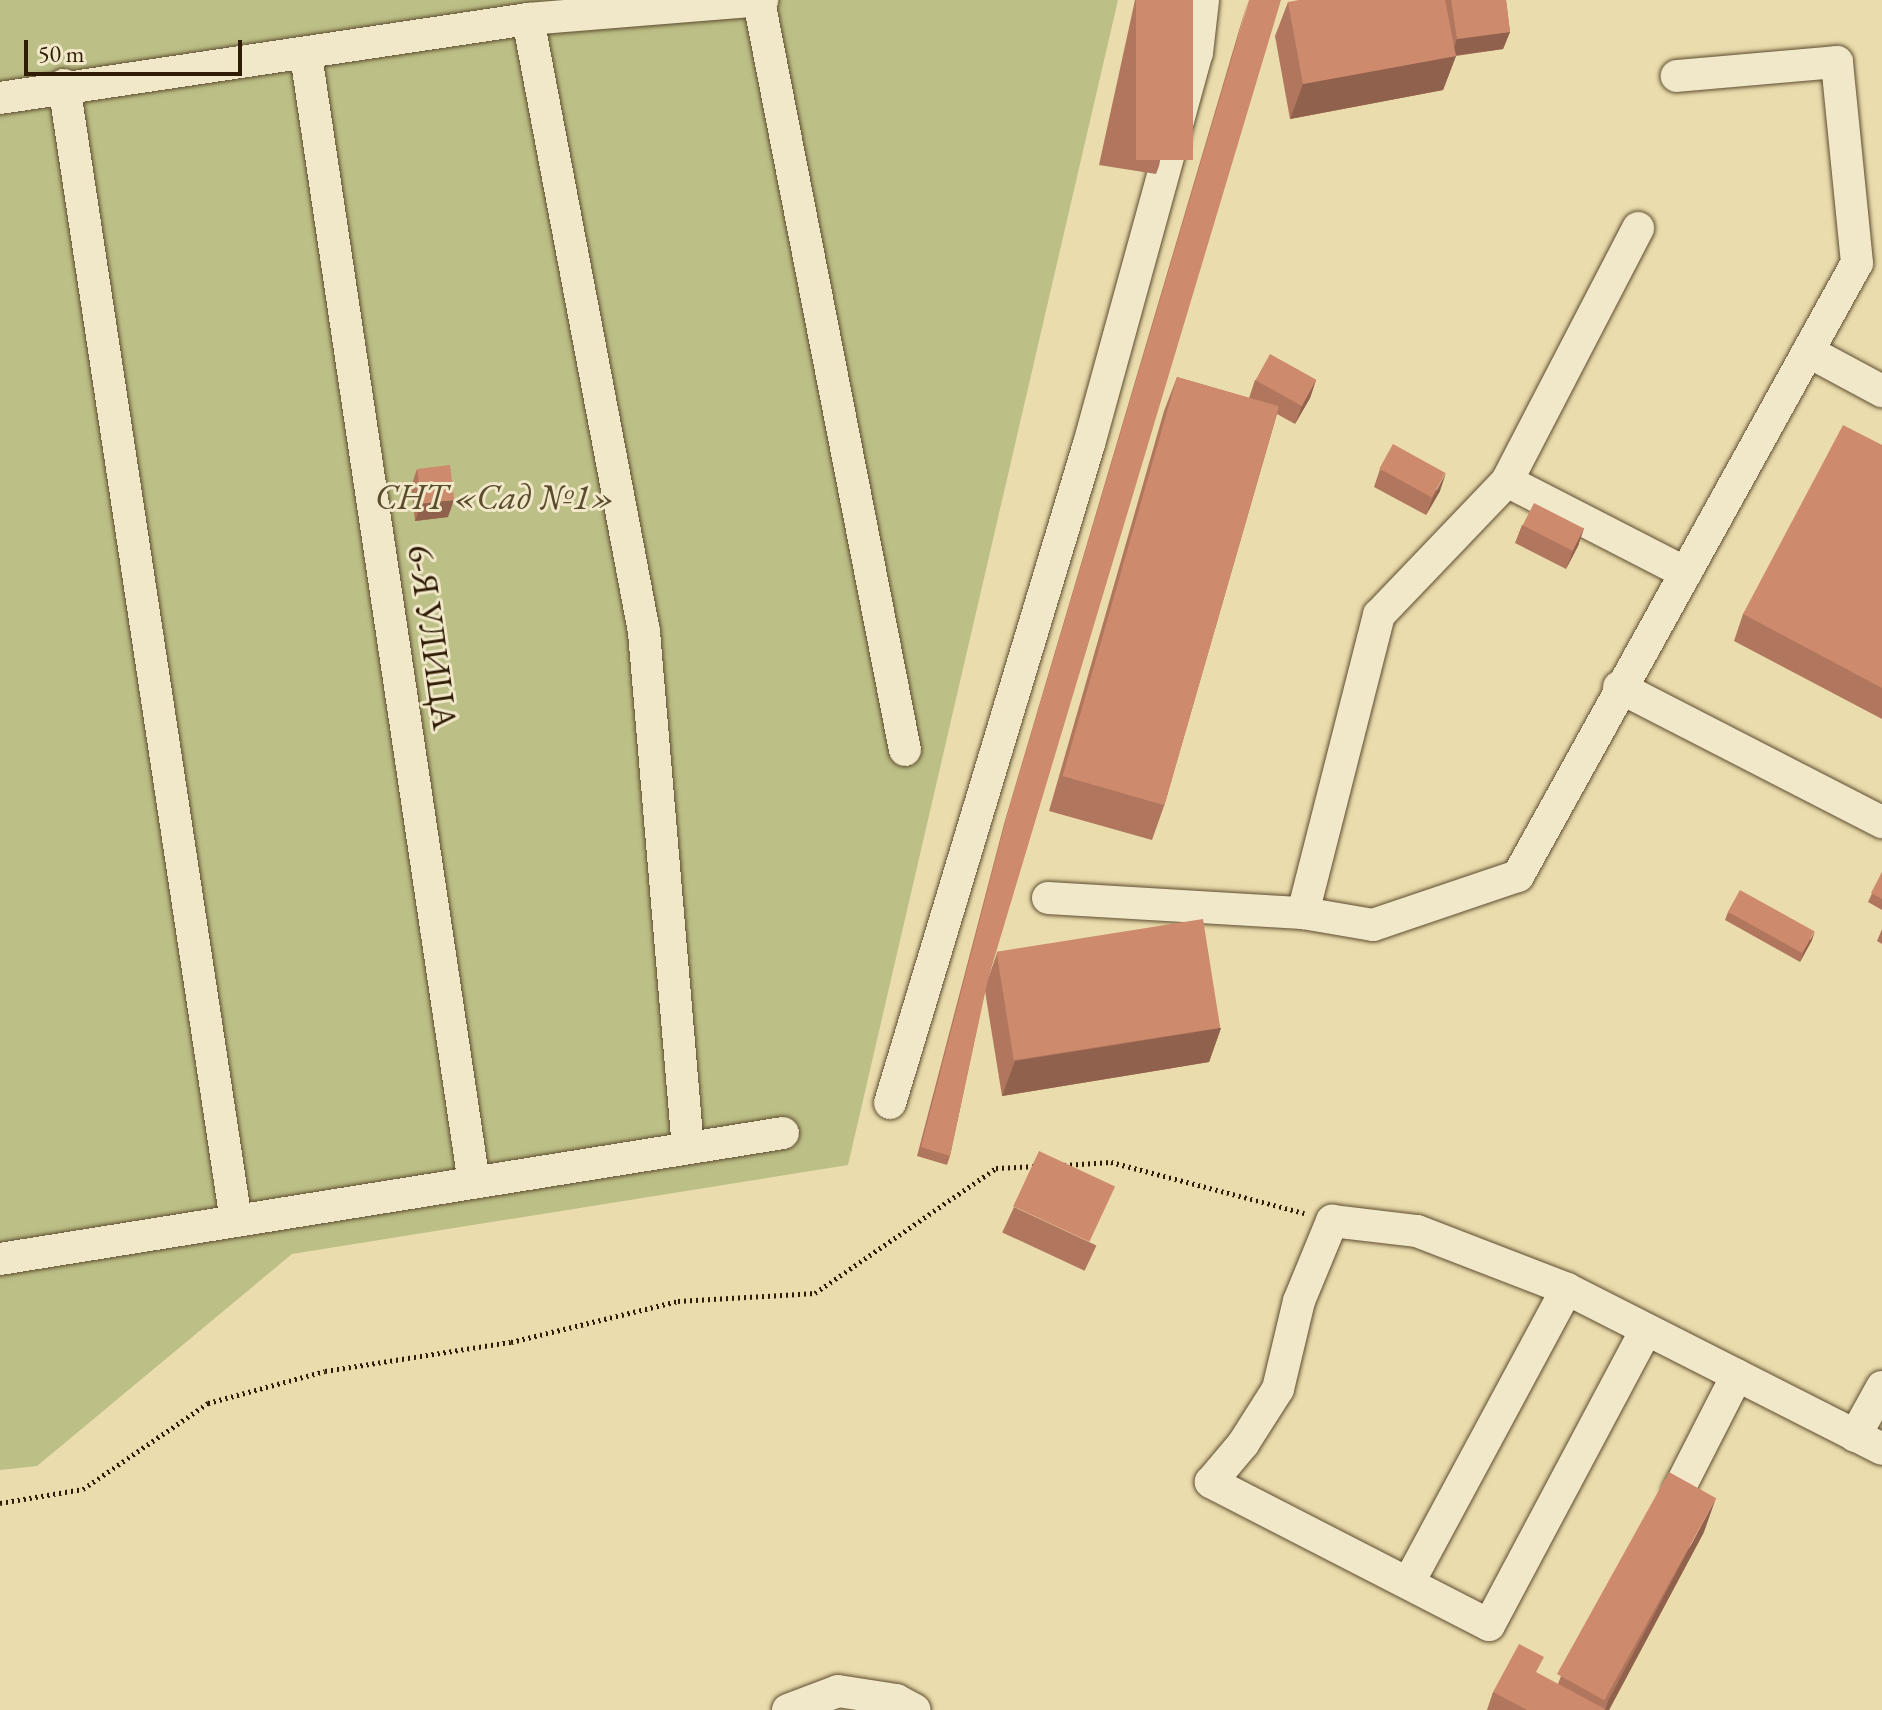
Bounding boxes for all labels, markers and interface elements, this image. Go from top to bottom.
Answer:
scale bar [28,24,246,74]
text: 50 m [38,38,85,69]
park label: СНТ «Сад №1» [375,475,615,519]
street label: 6-Я УЛИЦА [399,542,467,732]

